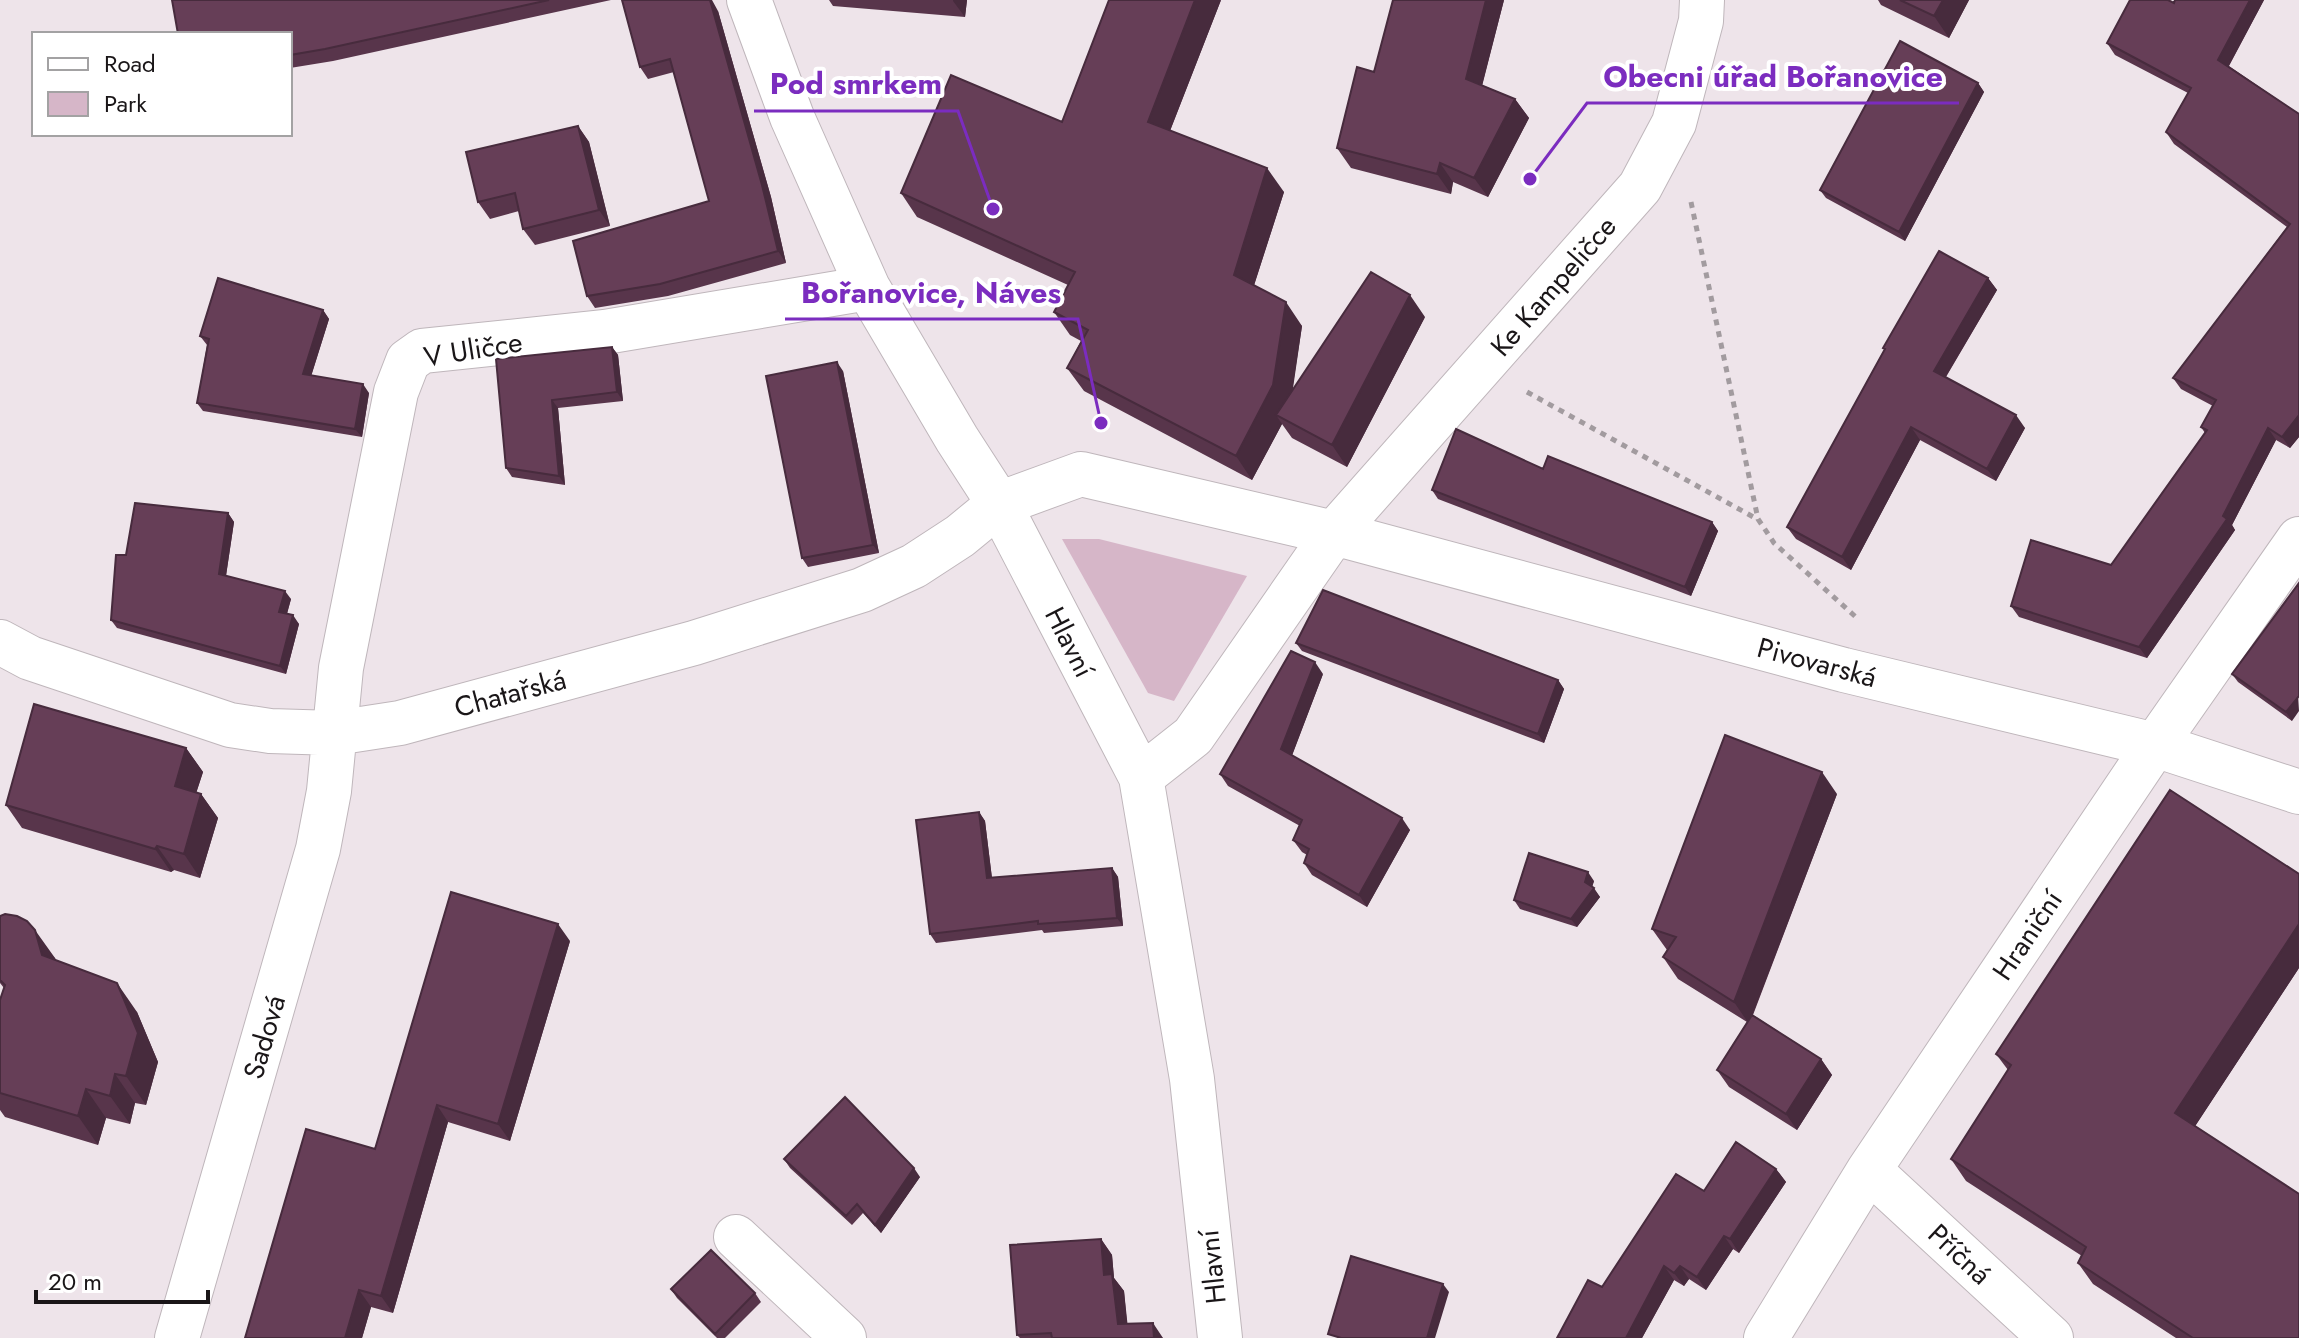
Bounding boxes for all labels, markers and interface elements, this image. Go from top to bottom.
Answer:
legend [32,32,292,136]
text: Road [104,46,156,81]
callout: Obecni úřad Bořanovice [1587,49,1959,103]
text: Obecni úřad Bořanovice [1603,55,1943,98]
callout: Pod smrkem [754,57,958,111]
text: Pod smrkem [770,62,942,105]
text: Park [104,86,147,121]
street label: Ke Kampeličce [1481,207,1626,366]
callout: Bořanovice, Náves [785,265,1078,319]
text: Bořanovice, Náves [801,271,1061,314]
street label: V Uličce [421,321,525,378]
street label: Hlavní [1034,600,1105,686]
street label: Pivovarská [1753,627,1881,698]
street label: Chatařská [450,659,571,728]
street label: Hraniční [1982,881,2073,988]
street label: Sadová [233,990,296,1084]
street label: Příčná [1919,1214,2000,1294]
street label: Hlavní [1188,1226,1237,1306]
scale bar [36,1254,208,1304]
text: 20 m [48,1264,102,1299]

